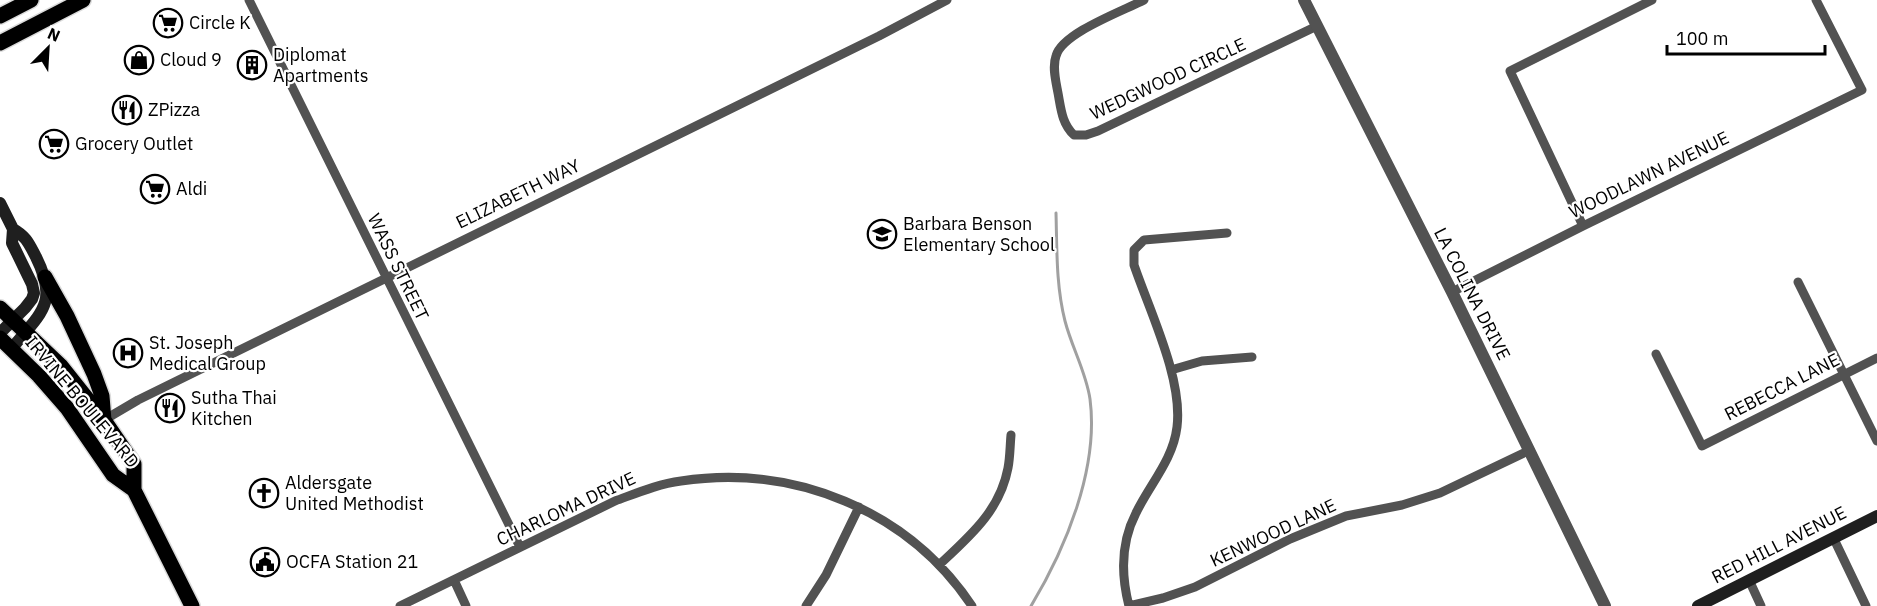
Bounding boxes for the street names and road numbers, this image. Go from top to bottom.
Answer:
street label: WEDGWOOD CIRCLE [1086,32,1249,125]
street label: WOODLAWN AVENUE [1565,126,1733,223]
street label: ELIZABETH WAY [452,153,584,234]
street label: WASS STREET [363,210,434,324]
street label: LA COLINA DRIVE [1429,224,1516,364]
street label: IRVINE BOULEVARD [20,331,144,472]
street label: REBECCA LANE [1720,348,1843,425]
street label: CHARLOMA DRIVE [493,466,639,551]
street label: KENWOOD LANE [1206,493,1340,572]
street label: RED HILL AVENUE [1708,501,1850,588]

